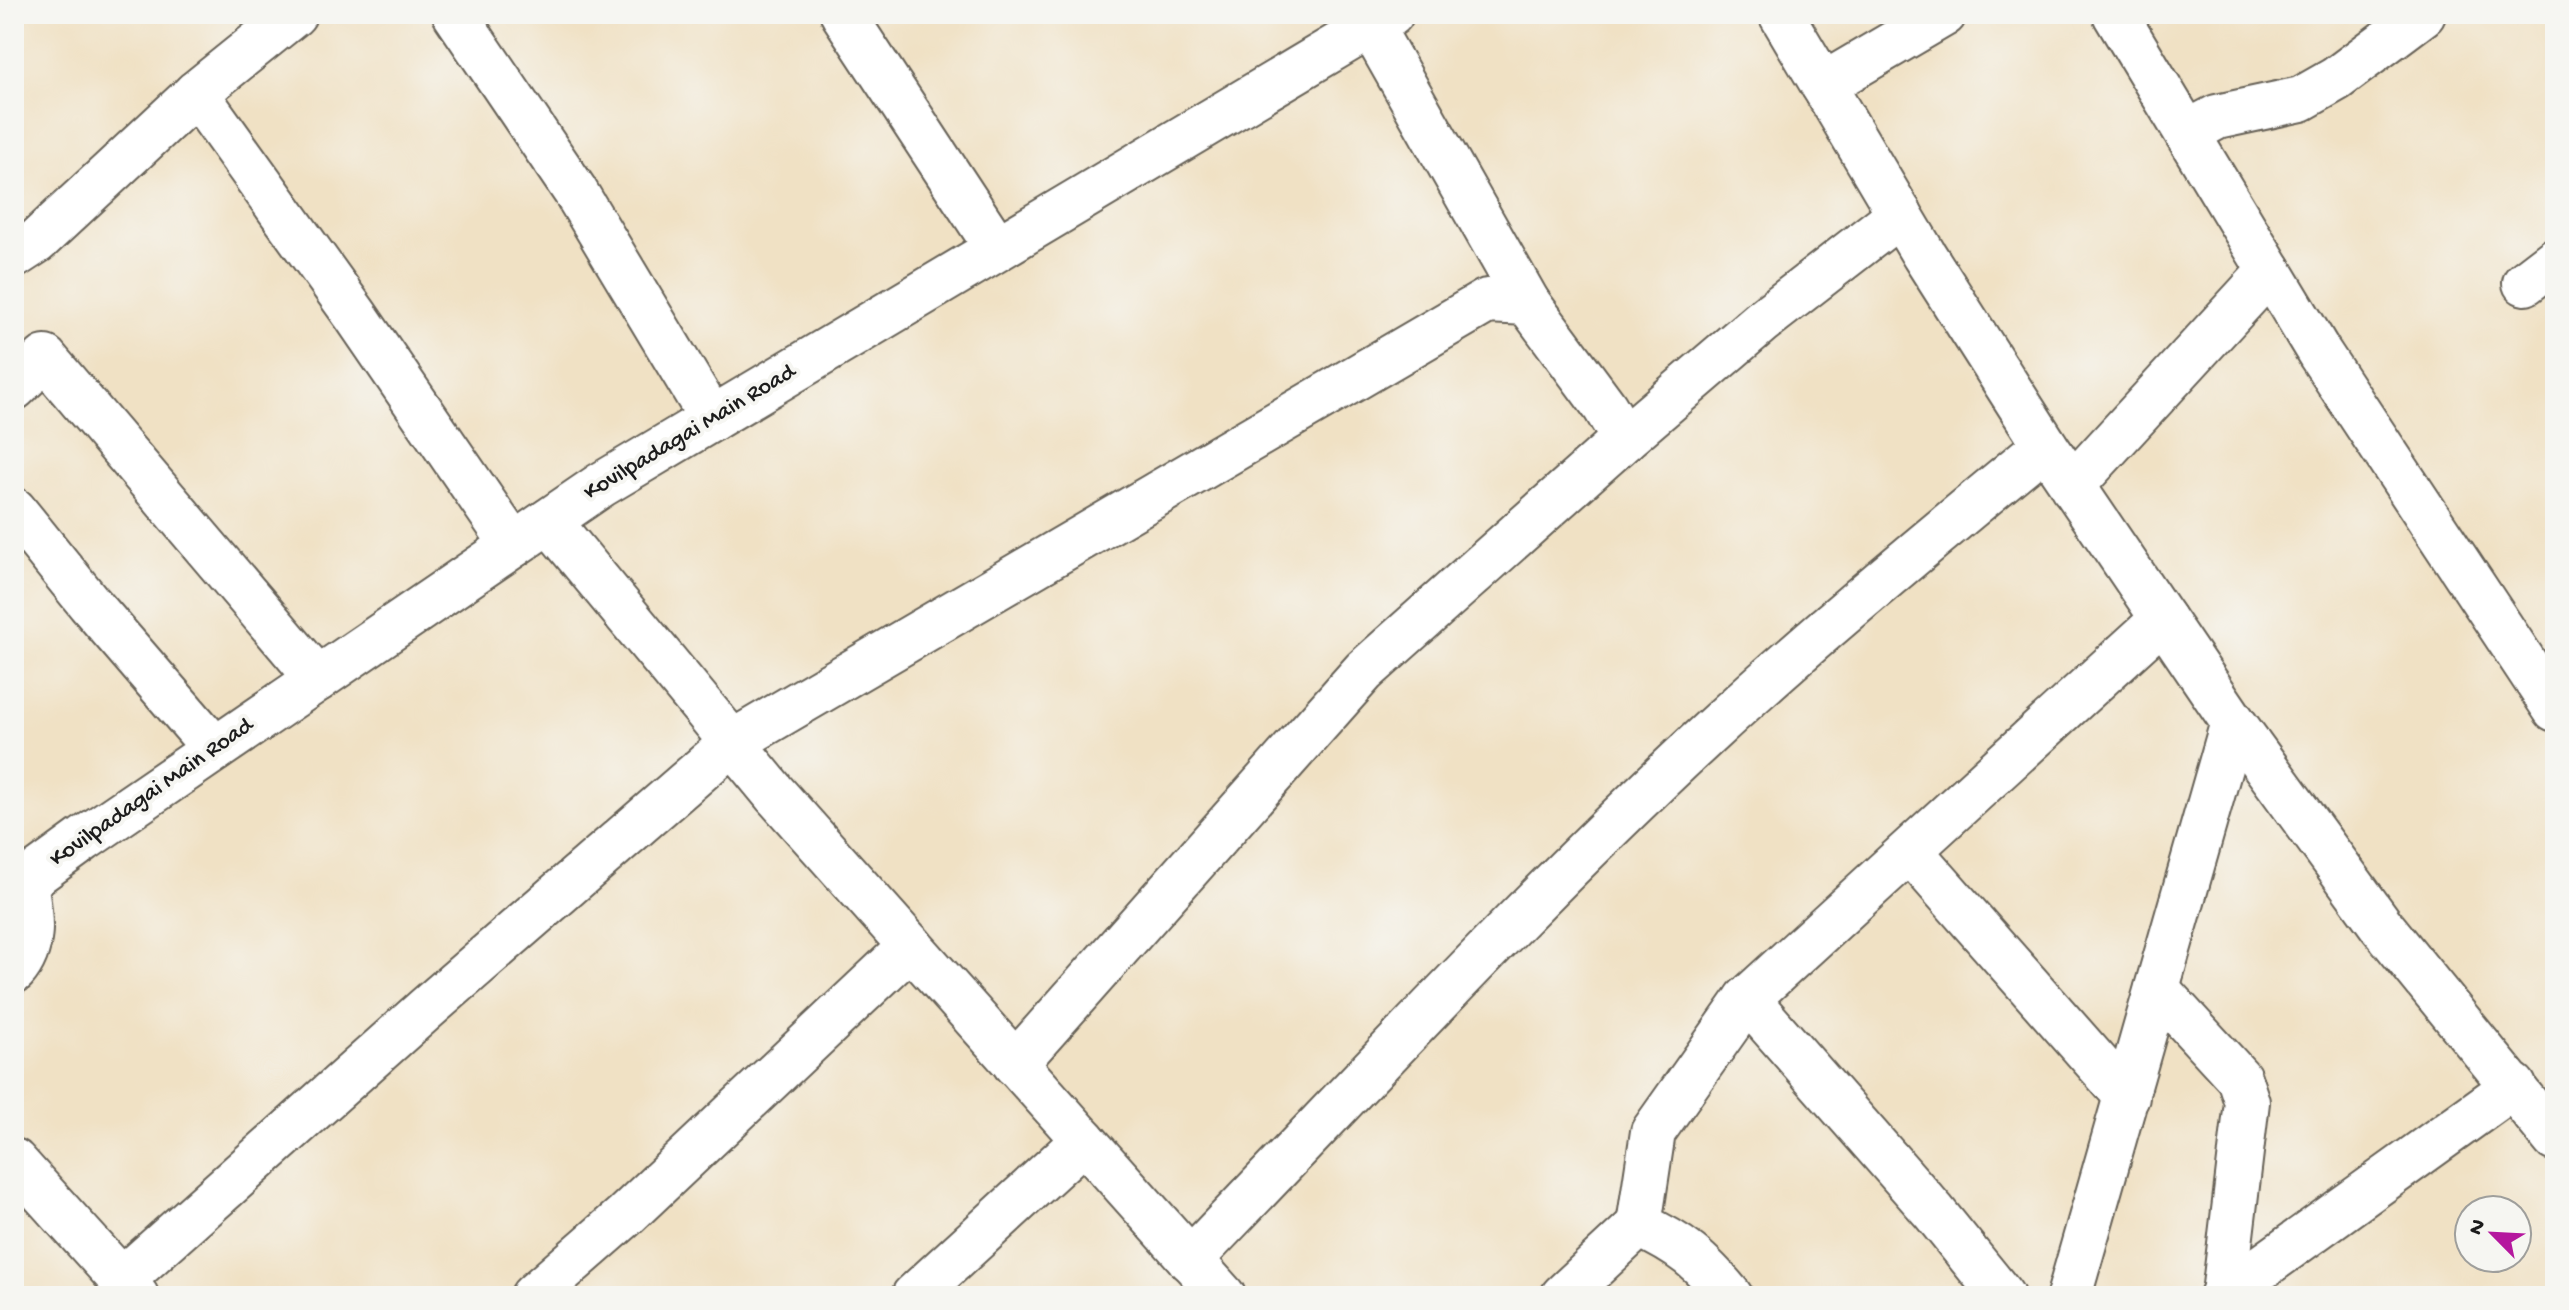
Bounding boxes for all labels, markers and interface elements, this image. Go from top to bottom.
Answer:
street label: Kovilpadagai Main Road [579,357,803,508]
street label: Kovilpadagai Main Road [45,711,261,874]
north arrow [2453,1194,2533,1274]
text: N [2464,1216,2493,1239]

